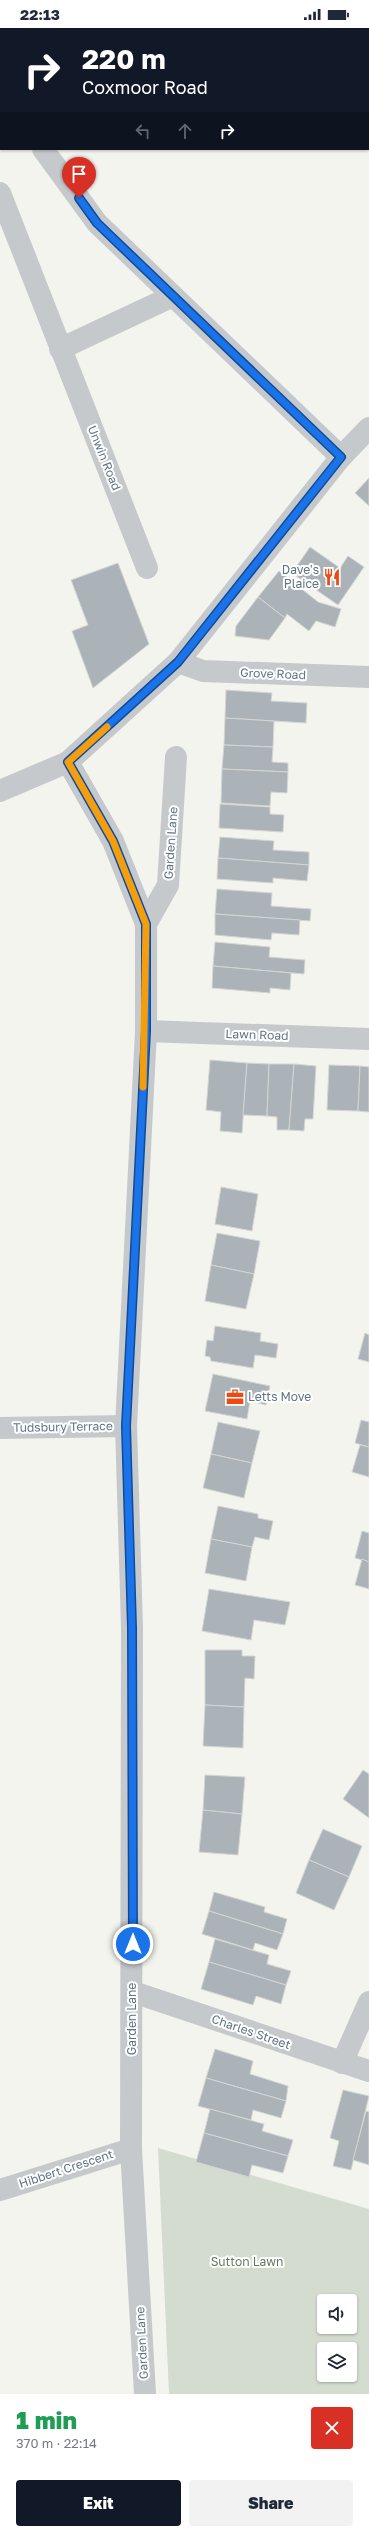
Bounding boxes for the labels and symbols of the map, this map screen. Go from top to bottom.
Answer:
pin [62,157,96,198]
street label: Unwin Road [85,423,124,492]
place label: Dave's Plaice [282,562,319,591]
restaurant icon: Dave's Plaice [322,567,342,587]
street label: Grove Road [240,665,306,682]
street label: Garden Lane [160,806,181,880]
street label: Lawn Road [225,1026,289,1043]
office icon: Letts Move [225,1387,245,1407]
place label: Letts Move [248,1389,311,1404]
street label: Tudsbury Terrace [13,1418,113,1435]
position arrow [112,1923,154,1965]
street label: Garden Lane [124,1983,139,2055]
street label: Charles Street [210,2011,293,2052]
street label: Hibbert Crescent [17,2146,115,2191]
park label: Sutton Lawn [211,2254,283,2269]
street label: Garden Lane [132,2306,151,2380]

